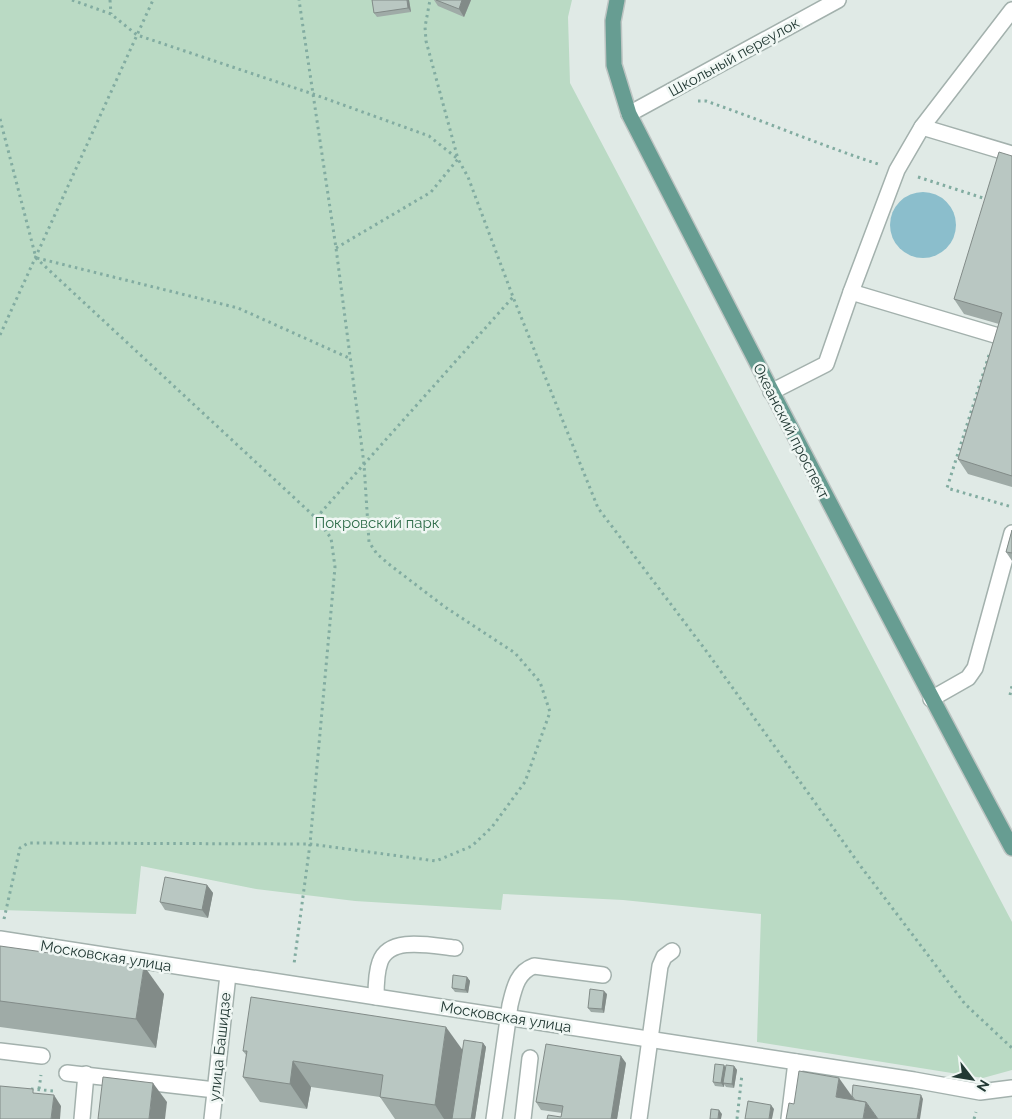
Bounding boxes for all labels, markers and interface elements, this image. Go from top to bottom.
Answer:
street label: Школьный переулок [666,13,803,100]
street label: Океанский проспект [749,360,833,502]
park label: Покровский парк [314,514,440,532]
street label: Московская улица [39,937,173,975]
street label: улица Башидзе [205,991,235,1102]
street label: Московская улица [439,998,573,1036]
north arrow [947,1054,997,1104]
text: N [974,1077,993,1094]

